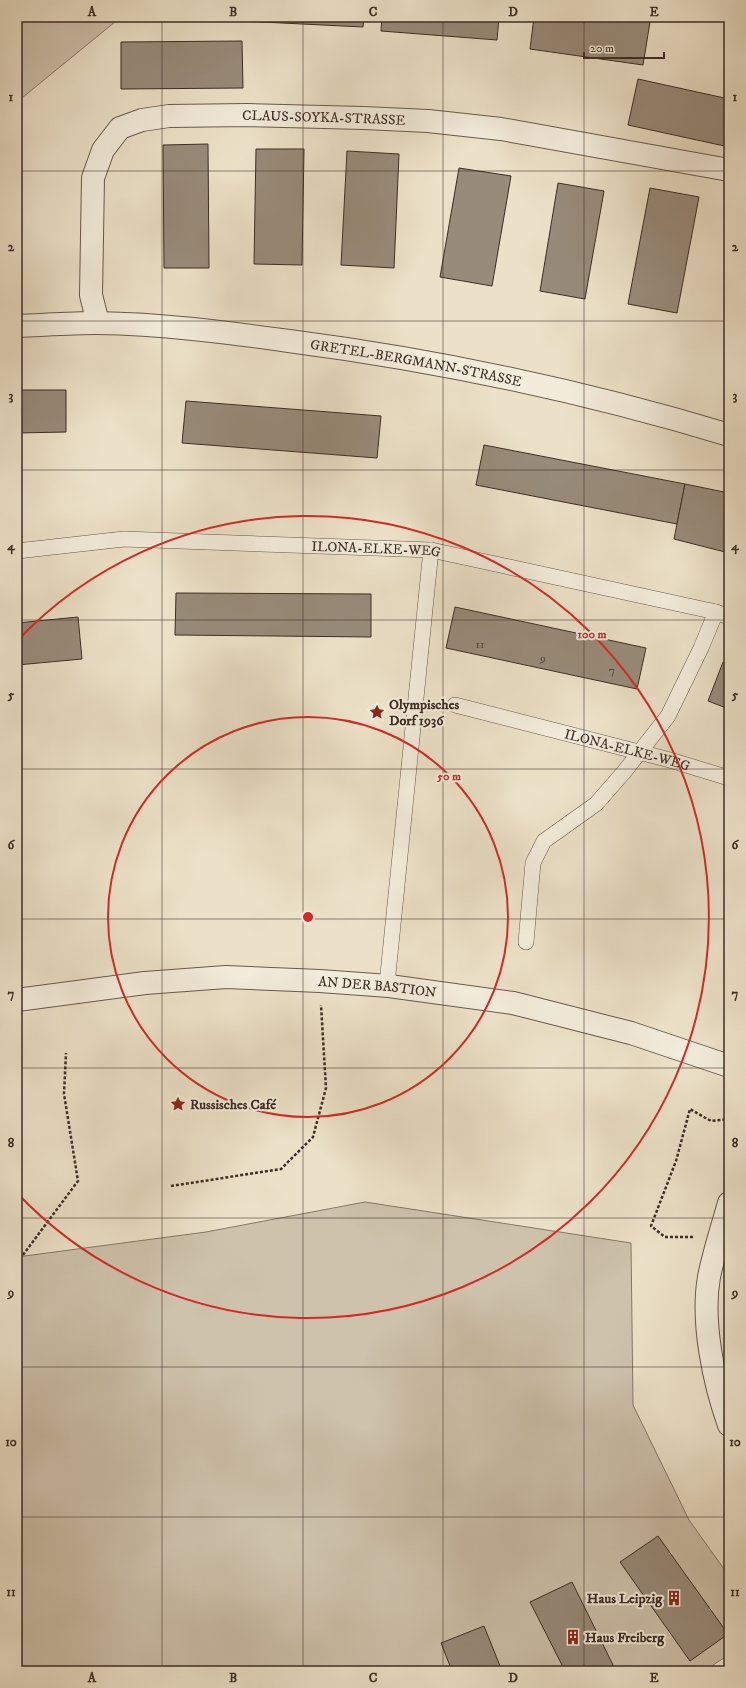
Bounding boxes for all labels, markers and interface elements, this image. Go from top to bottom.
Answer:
text: A [87,4,97,20]
text: B [229,4,237,20]
text: C [369,4,378,20]
text: D [508,4,518,20]
text: E [649,4,659,20]
scale bar [584,34,664,60]
text: 20 m [590,41,614,56]
text: 1 [9,89,14,105]
text: 1 [733,89,738,105]
street label: CLAUS-SOYKA-STRASSE [242,107,406,130]
text: 2 [8,239,15,255]
text: 2 [732,239,739,255]
street label: GRETEL-BERGMANN-STRASSE [309,336,523,391]
text: 3 [9,388,14,404]
text: 3 [733,388,738,404]
text: 4 [6,538,15,555]
street label: ILONA-ELKE-WEG [311,538,443,562]
text: 4 [730,538,739,555]
text: 100 m [578,627,606,642]
house number: 11 [476,637,484,652]
house number: 9 [539,651,546,666]
house number: 7 [609,663,615,678]
text: 5 [7,687,15,703]
text: 5 [731,687,739,703]
place label: Olympisches Dorf 1936 [389,696,459,730]
place icon: Olympisches Dorf 1936 [368,703,386,721]
street label: ILONA-ELKE-WEG [562,725,692,776]
text: 50 m [436,769,461,784]
text: 6 [8,837,16,853]
text: 6 [732,837,740,853]
centre of rings [301,910,315,924]
street label: AN DER BASTION [318,973,438,1002]
text: 7 [8,986,15,1002]
text: 7 [732,986,739,1002]
place icon: Russisches Café [169,1095,187,1113]
place label: Russisches Café [190,1096,276,1114]
text: 8 [8,1135,15,1151]
text: 8 [732,1135,739,1151]
text: 9 [7,1285,14,1301]
text: 9 [731,1285,738,1301]
text: 10 [5,1434,17,1450]
text: 10 [729,1434,741,1450]
text: 11 [6,1584,16,1600]
text: 11 [730,1584,740,1600]
building icon: Haus Leipzig [665,1589,683,1607]
place label: Haus Leipzig [587,1590,663,1608]
building icon: Haus Freiberg [564,1628,582,1646]
place label: Haus Freiberg [585,1629,665,1647]
text: A [87,1670,97,1686]
text: B [229,1670,237,1686]
text: C [369,1670,378,1686]
text: D [508,1670,518,1686]
text: E [649,1670,659,1686]

